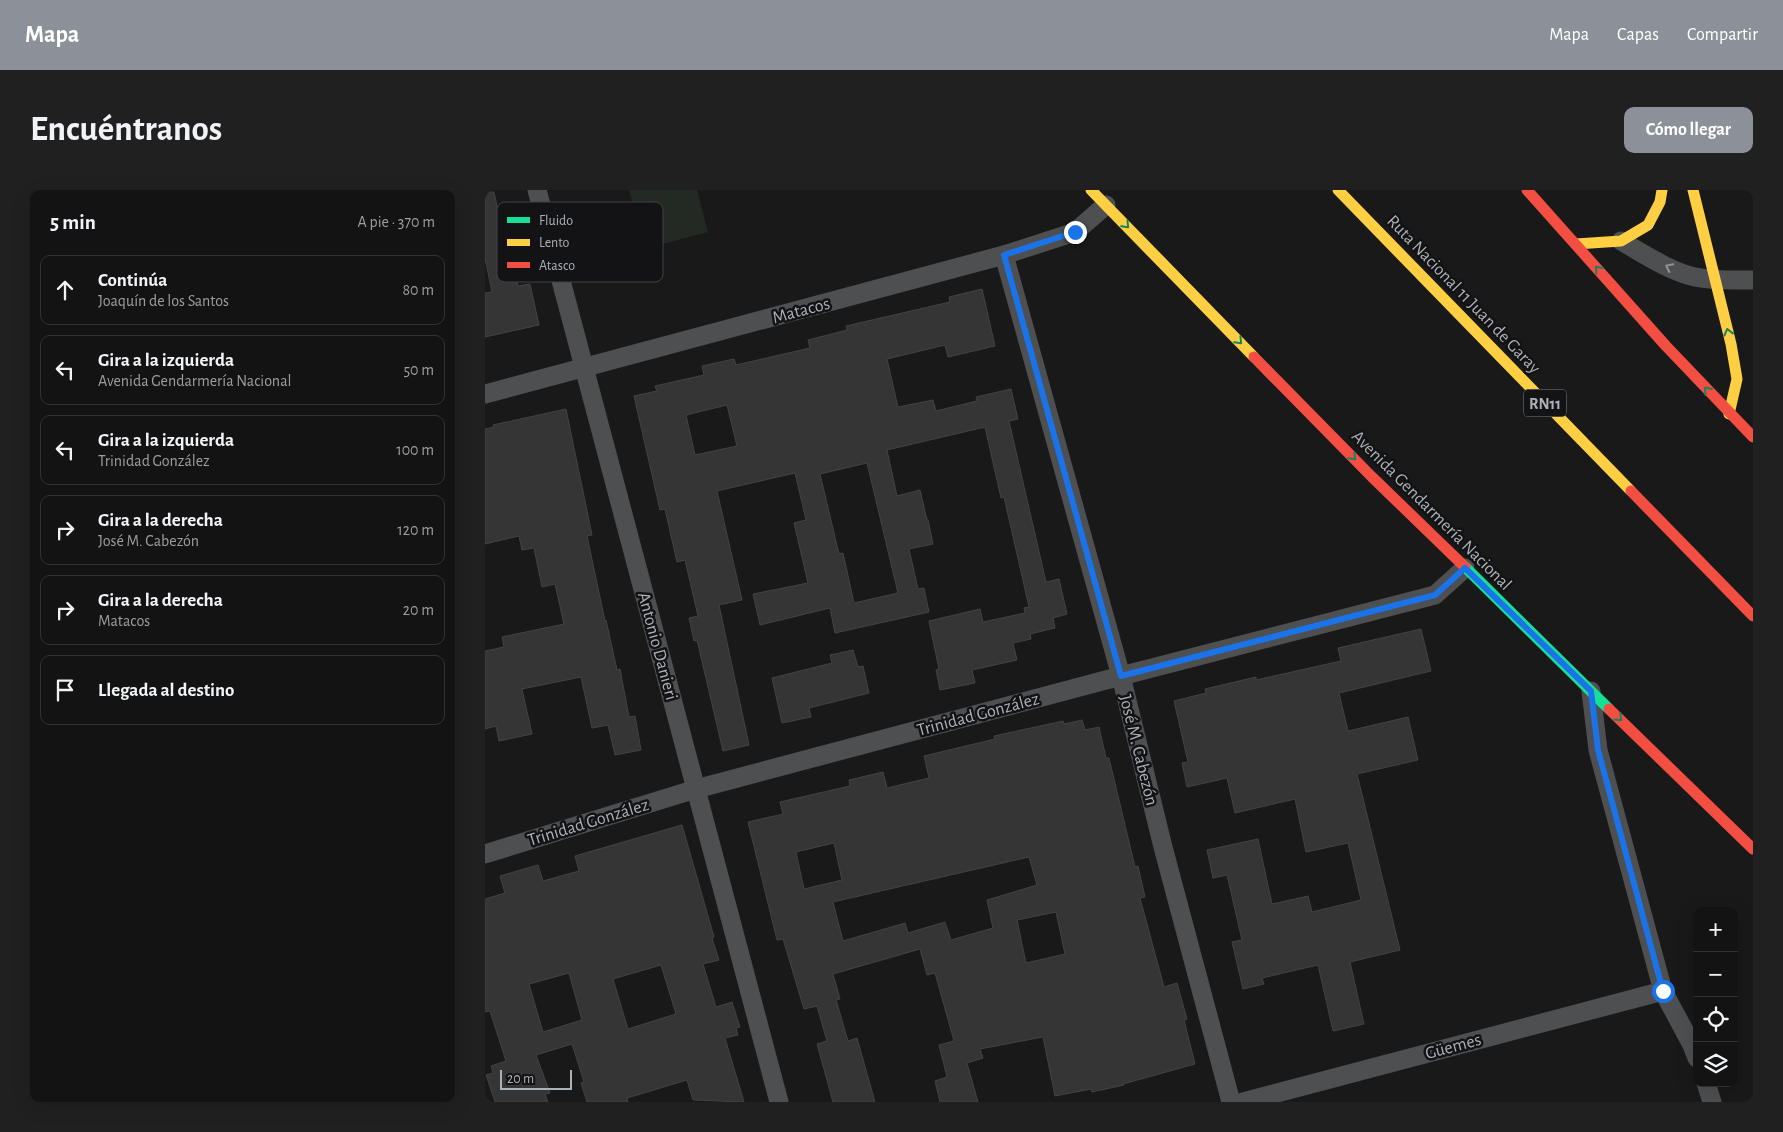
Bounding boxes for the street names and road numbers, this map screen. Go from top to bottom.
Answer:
street label: Ruta Nacional 11 Juan de Garay [1383,212,1544,377]
street label: Matacos [771,295,832,327]
road number: RN11 [1524,390,1566,417]
street label: Avenida Gendarmería Nacional [1348,427,1515,594]
street label: Antonio Danieri [634,590,680,702]
street label: Trinidad González [915,690,1041,740]
street label: José M. Cabezón [1116,693,1161,808]
street label: Trinidad González [526,796,651,850]
street label: Güemes [1423,1031,1483,1063]

